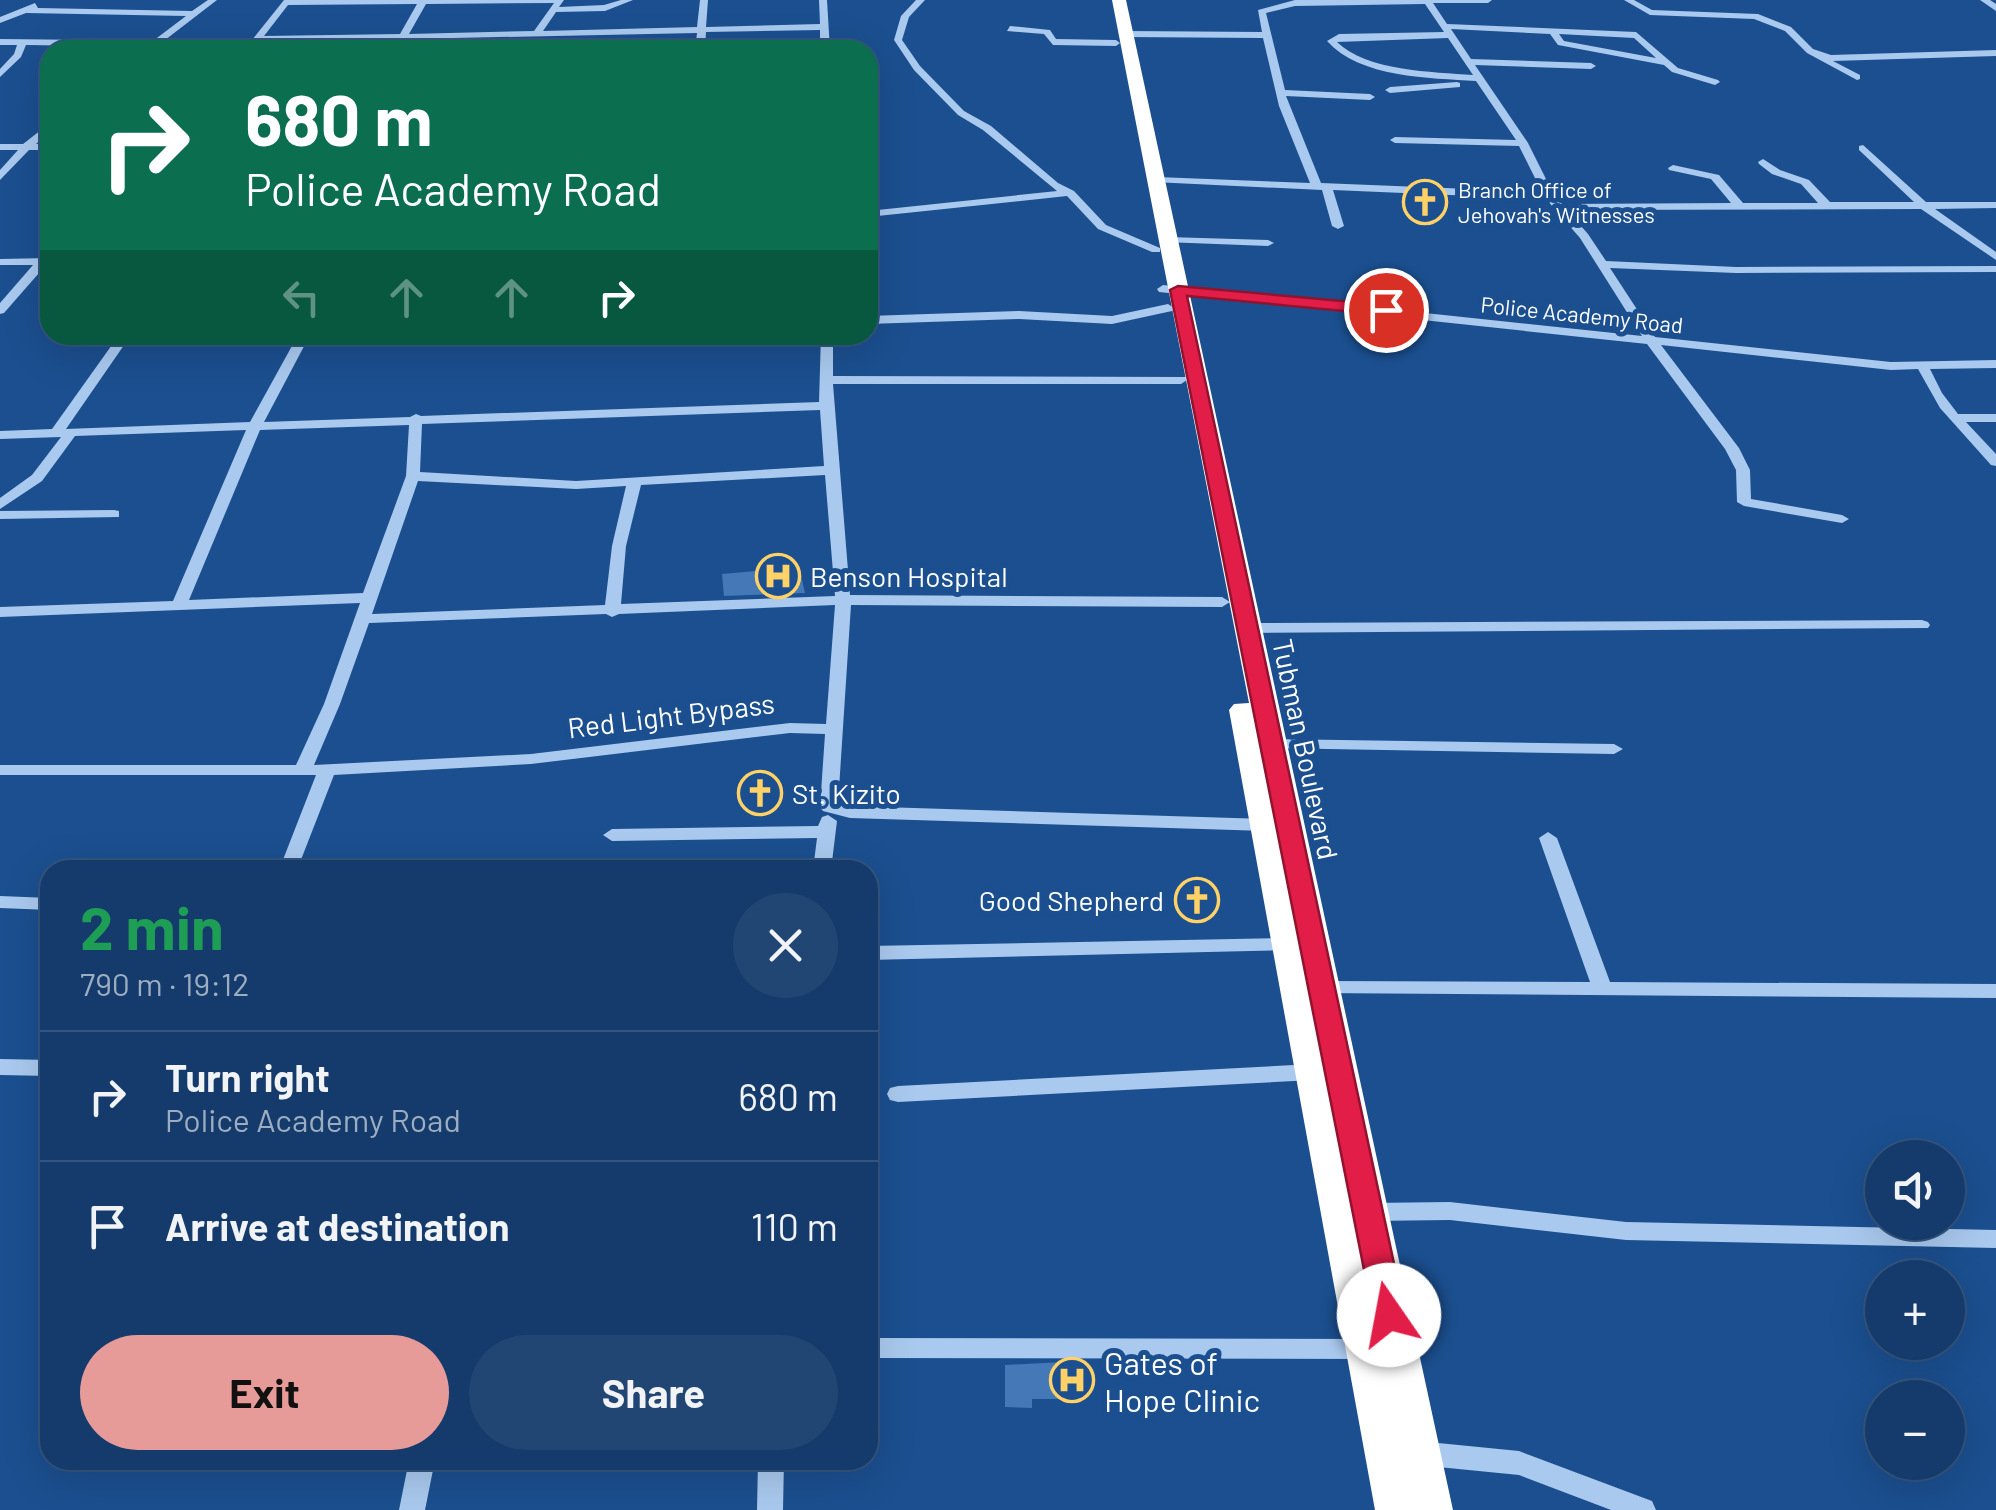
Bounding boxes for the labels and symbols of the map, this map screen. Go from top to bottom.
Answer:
place label: Branch Office of Jehovah's Witnesses [1458,176,1655,227]
church icon: Branch Office of Jehovah's Witnesses [1402,179,1448,225]
pin [1344,268,1429,353]
street label: Police Academy Road [1479,290,1685,338]
hospital icon: Benson Hospital [755,553,801,599]
place label: Benson Hospital [810,559,1008,593]
street label: Tubman Boulevard [1266,636,1346,862]
street label: Red Light Bypass [566,685,776,745]
church icon: St. Kizito [737,770,783,816]
place label: St. Kizito [792,776,901,810]
church icon: Good Shepherd [1174,877,1220,923]
place label: Good Shepherd [979,883,1164,917]
position arrow [1337,1263,1441,1367]
place label: Gates of Hope Clinic [1104,1343,1260,1418]
hospital icon: Gates of Hope Clinic [1049,1357,1095,1403]

